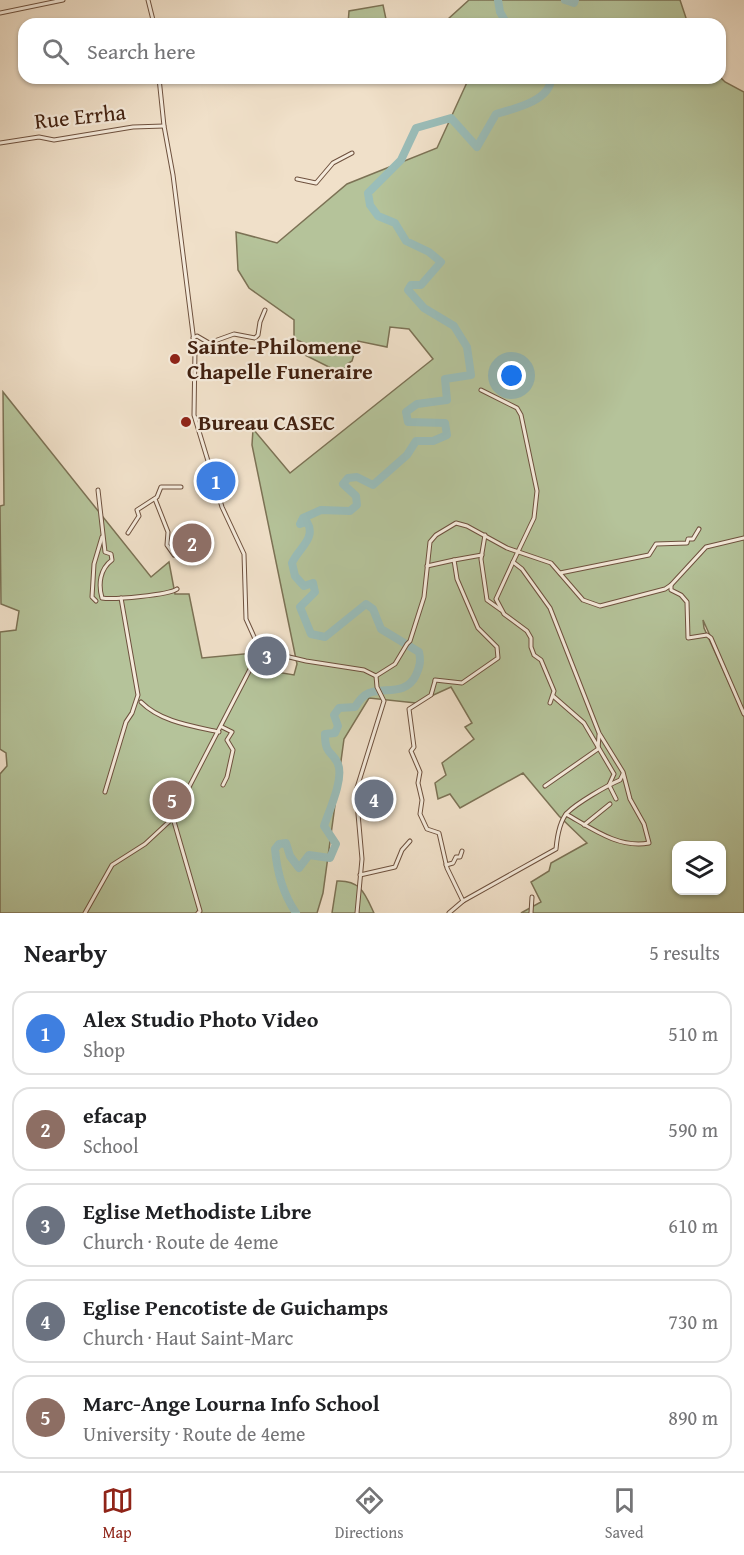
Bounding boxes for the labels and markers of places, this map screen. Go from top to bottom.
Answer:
place label: Sainte-Philomene Chapelle Funeraire [187,330,373,387]
marker: Sainte-Philomene Chapelle Funeraire [168,352,182,366]
place label: Bureau CASEC [198,406,335,438]
marker: Bureau CASEC [179,415,193,429]
pin: 1 [196,458,236,504]
pin: 2 [172,520,212,566]
pin: 3 [248,634,286,678]
pin: 4 [354,776,394,822]
pin: 5 [152,778,192,822]

